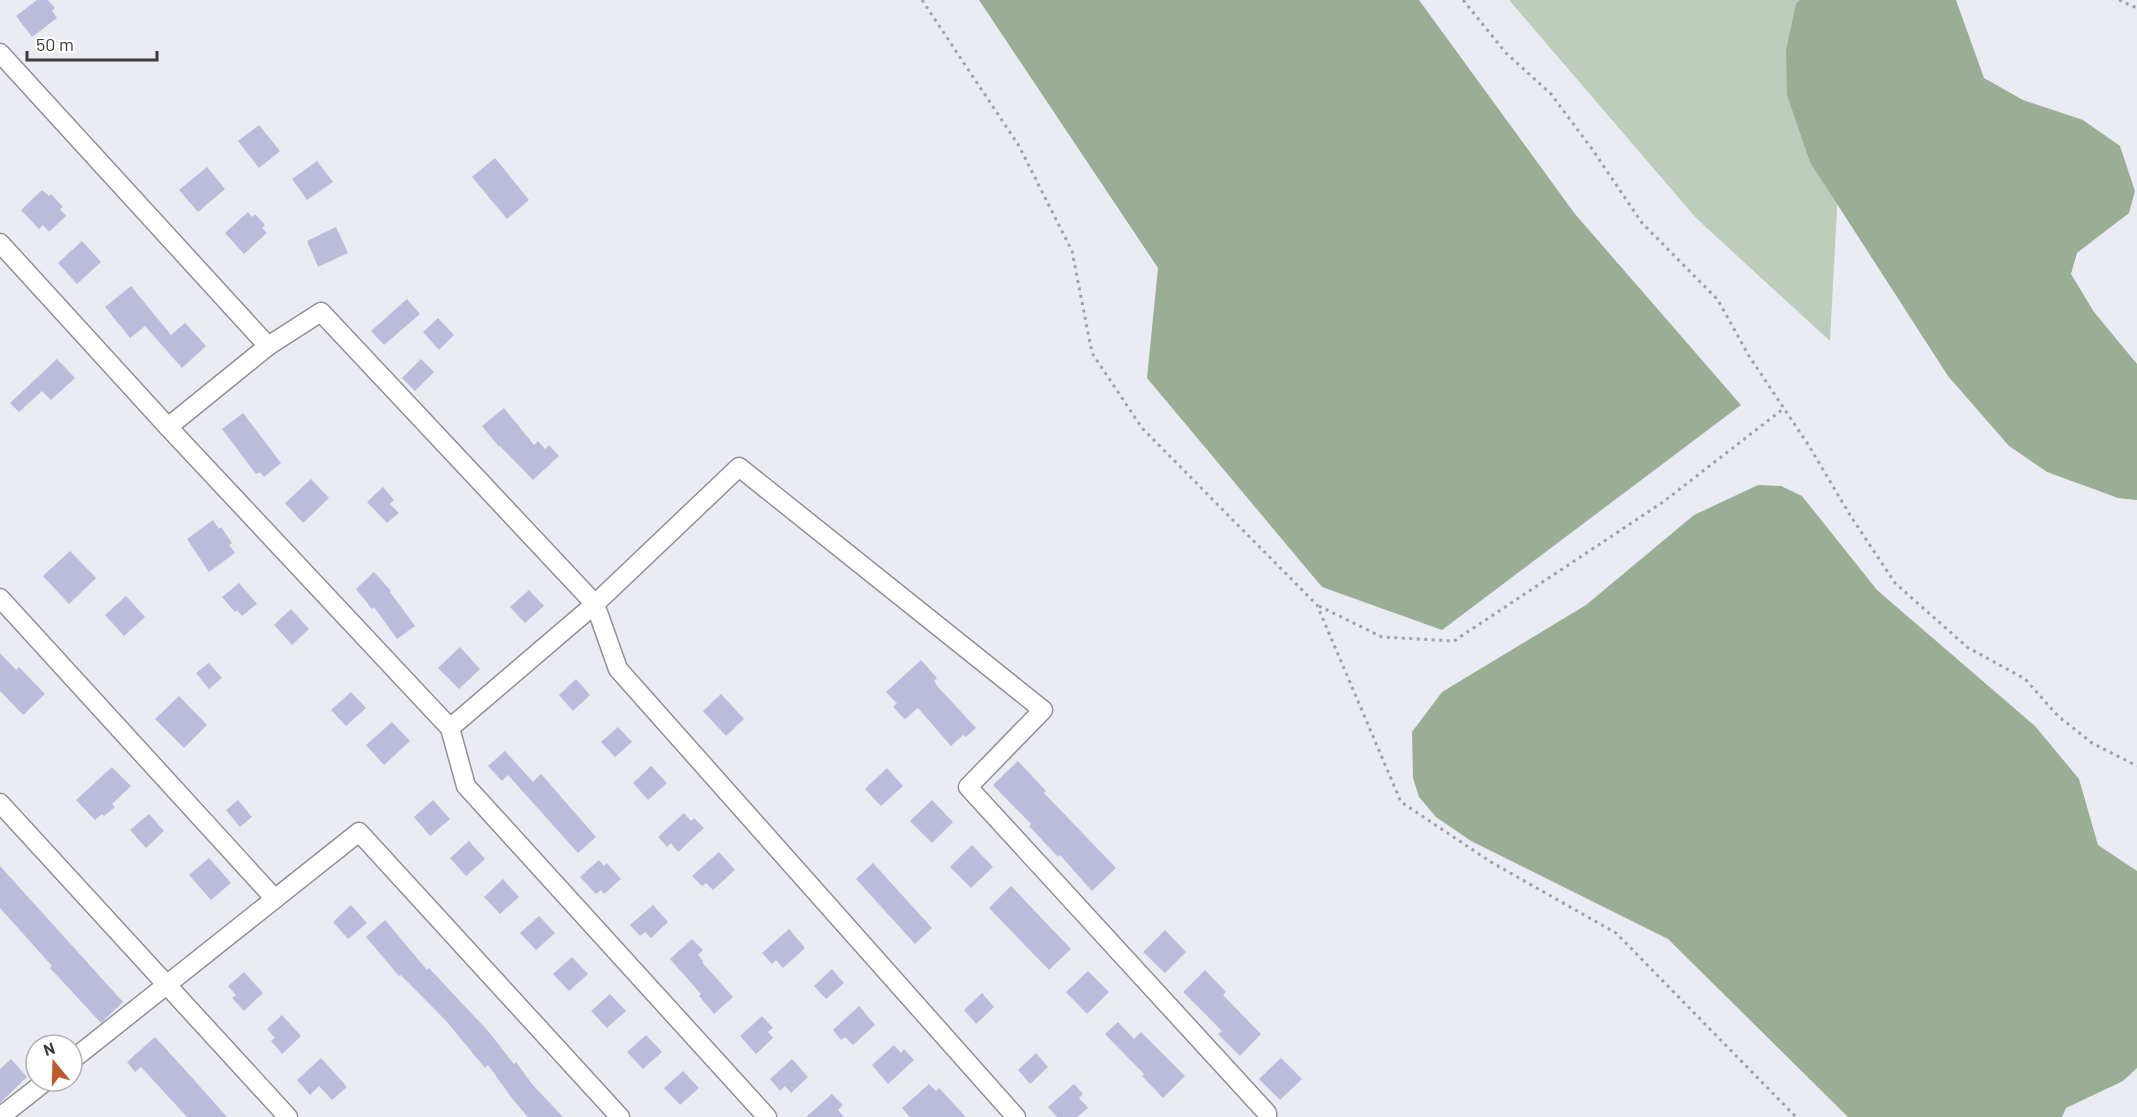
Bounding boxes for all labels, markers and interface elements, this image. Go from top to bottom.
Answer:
scale bar [27,24,158,62]
text: 50 m [36,33,74,55]
north arrow [24,1033,84,1093]
text: N [41,1038,57,1059]

